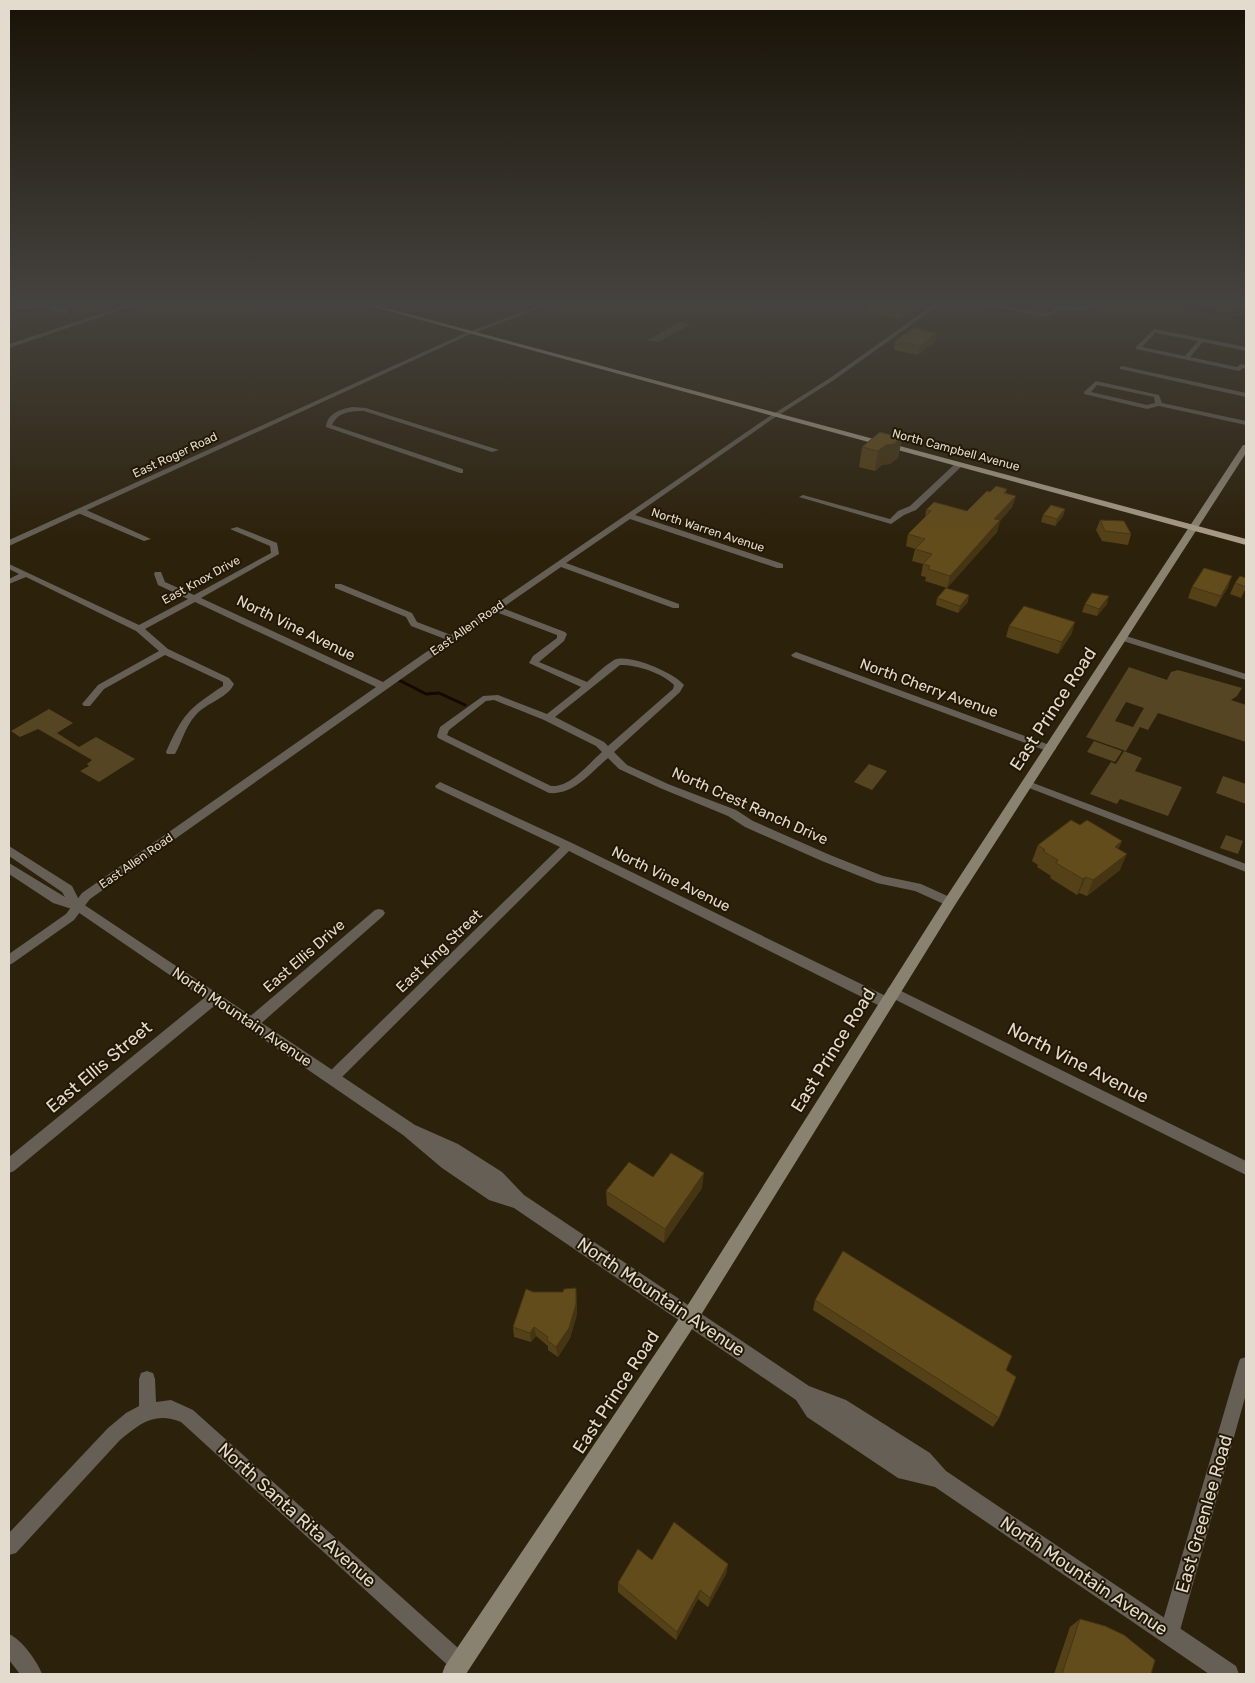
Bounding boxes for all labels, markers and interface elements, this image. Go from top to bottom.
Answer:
street label: North Campbell Avenue [891,426,1022,474]
street label: East Roger Road [130,429,220,481]
street label: North Warren Avenue [650,505,767,555]
street label: East Knox Drive [159,553,243,607]
street label: North Vine Avenue [234,591,358,665]
street label: East Allen Road [428,597,506,659]
street label: East Prince Road [1005,643,1101,775]
street label: North Cherry Avenue [857,655,1001,721]
street label: North Crest Ranch Drive [669,763,831,849]
street label: East Allen Road [97,830,175,892]
street label: North Vine Avenue [609,842,733,916]
street label: East King Street [392,905,486,996]
street label: East Ellis Drive [260,916,348,996]
street label: North Mountain Avenue [169,964,315,1070]
street label: East Prince Road [786,984,880,1116]
street label: East Ellis Street [42,1016,156,1118]
street label: North Vine Avenue [1004,1018,1152,1108]
street label: North Mountain Avenue [573,1233,749,1361]
street label: East Prince Road [568,1326,664,1458]
street label: East Greenlee Road [1171,1433,1237,1595]
street label: North Santa Rita Avenue [213,1438,381,1592]
street label: North Mountain Avenue [996,1512,1172,1640]

